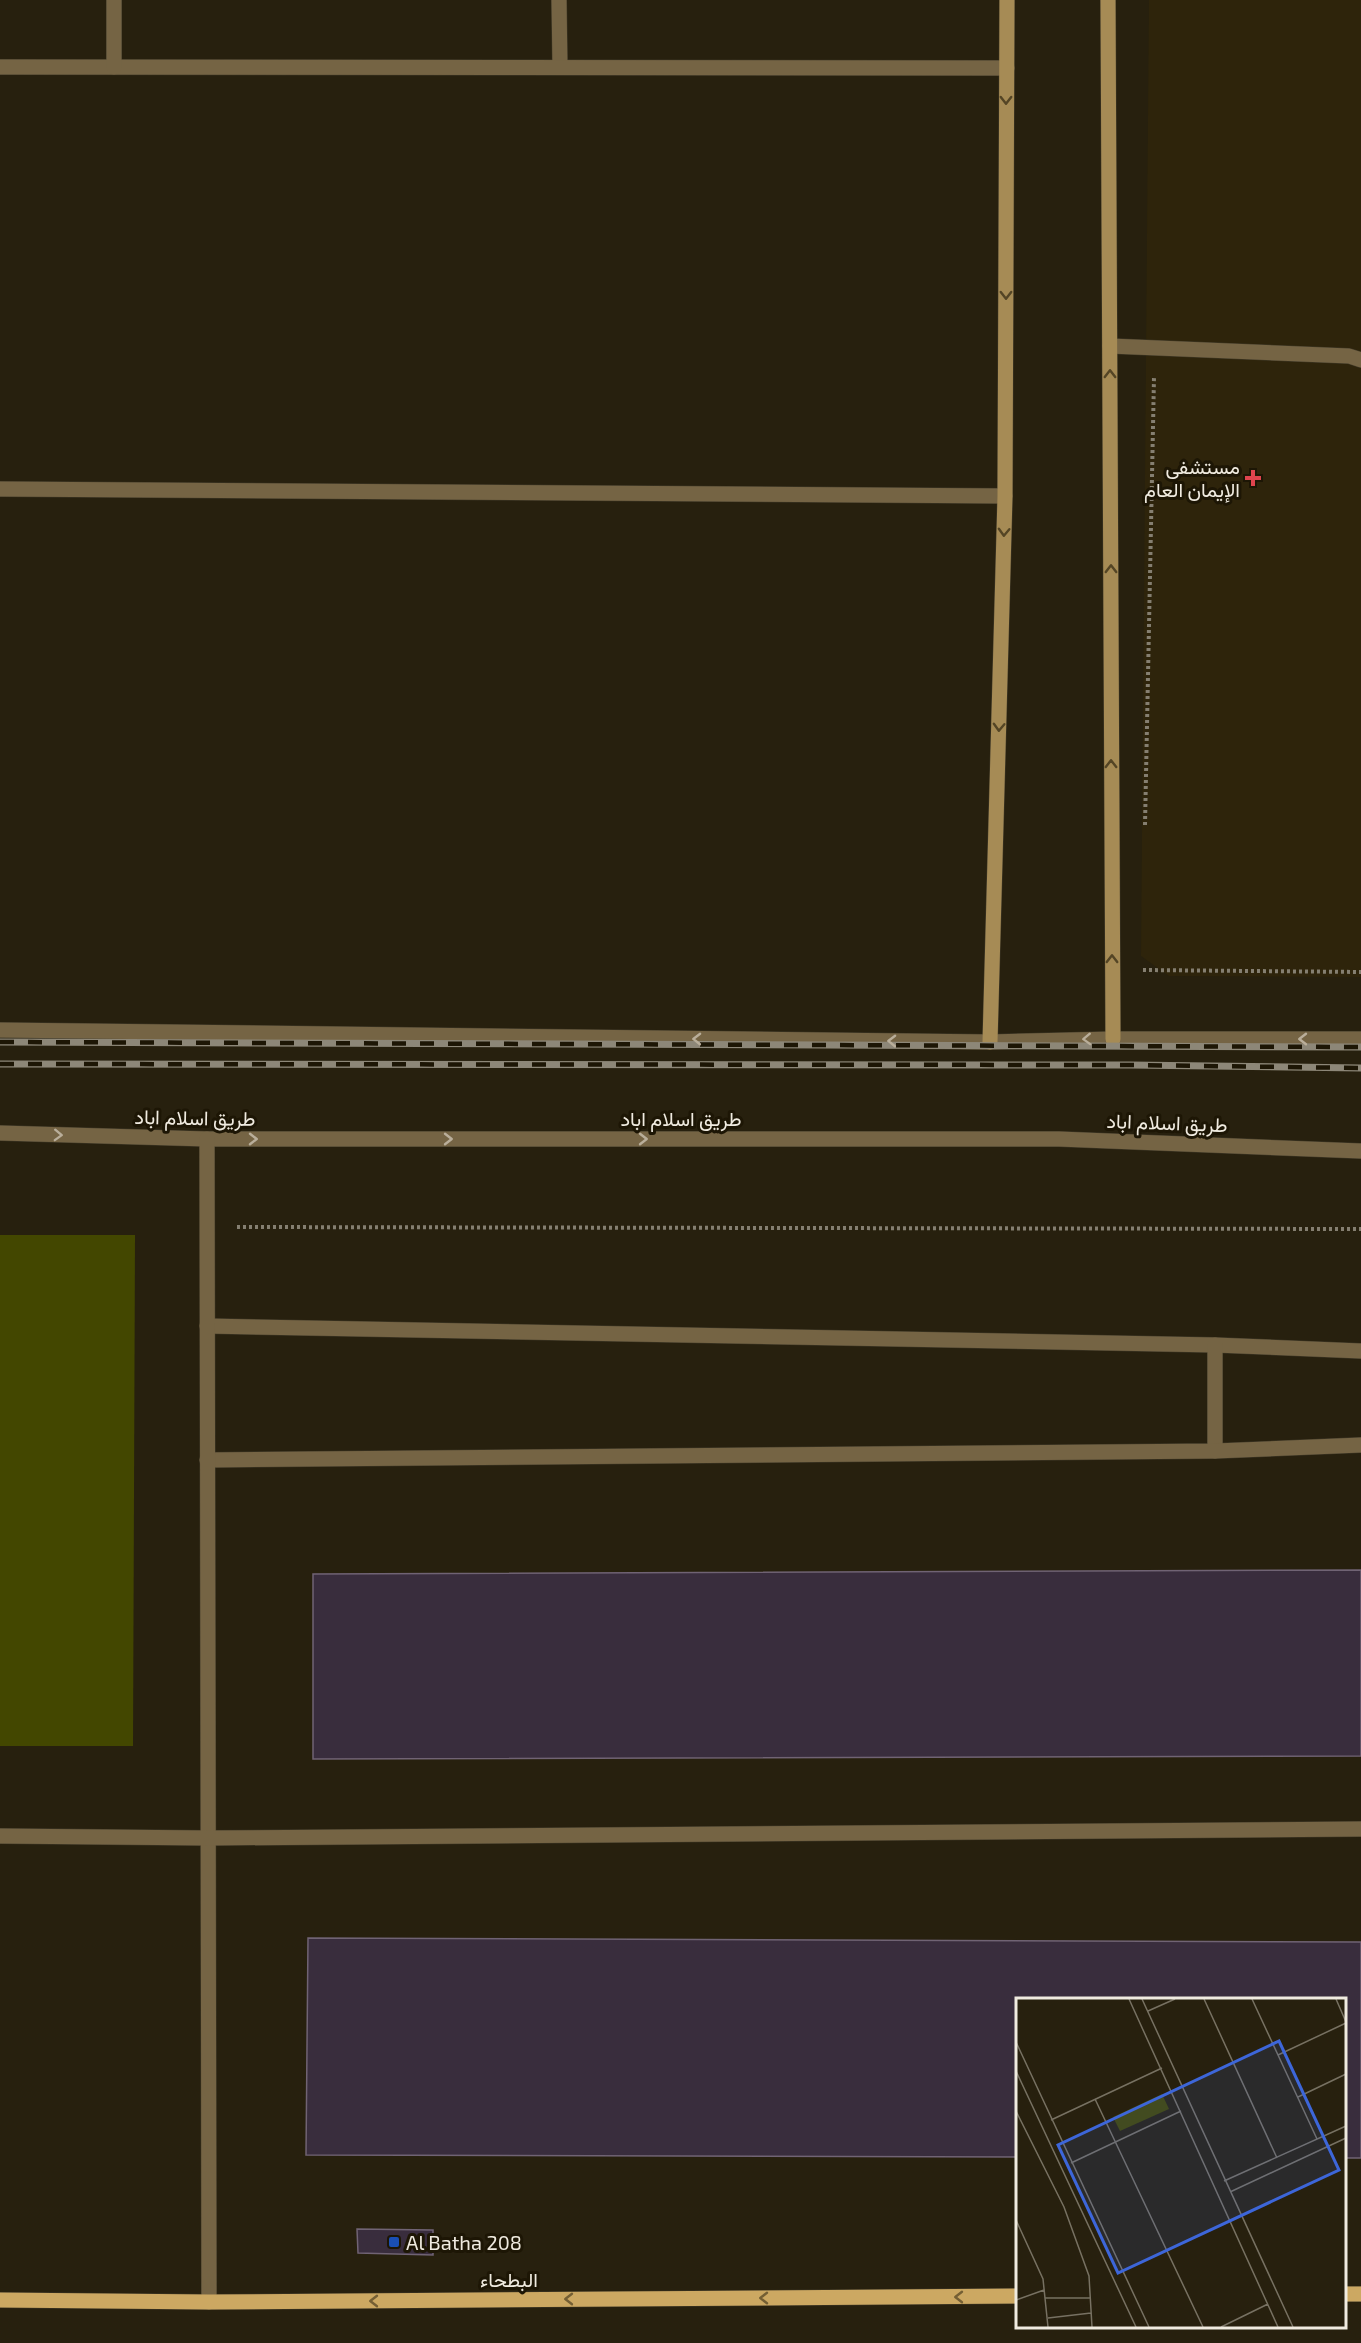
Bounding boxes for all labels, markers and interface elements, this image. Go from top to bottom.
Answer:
one-way arrow [1000,96,1012,105]
one-way arrow [1000,291,1012,300]
one-way arrow [1104,370,1116,379]
place label: مستشفى الإيمان العام [1144,454,1240,503]
marker: مستشفى الإيمان العام [1244,469,1262,487]
one-way arrow [998,528,1011,537]
one-way arrow [1105,565,1117,574]
one-way arrow [992,723,1005,732]
one-way arrow [1105,760,1117,769]
one-way arrow [1106,955,1118,964]
one-way arrow [692,1032,701,1045]
one-way arrow [1082,1033,1091,1046]
one-way arrow [1298,1033,1307,1045]
one-way arrow [887,1035,896,1047]
street label: طريق اسلام اباد [134,1104,256,1132]
street label: طريق اسلام اباد [620,1106,742,1132]
street label: طريق اسلام اباد [1106,1108,1228,1138]
one-way arrow [54,1128,63,1141]
one-way arrow [249,1133,258,1145]
one-way arrow [444,1133,453,1145]
one-way arrow [639,1133,648,1145]
inset map [1016,1998,1346,2328]
place label: Al Batha 208 [406,2230,522,2254]
marker: Al Batha 208 [387,2235,401,2249]
street label: البطحاء [480,2267,538,2292]
one-way arrow [955,2291,964,2303]
one-way arrow [760,2292,769,2304]
one-way arrow [565,2293,574,2305]
one-way arrow [370,2295,379,2307]

